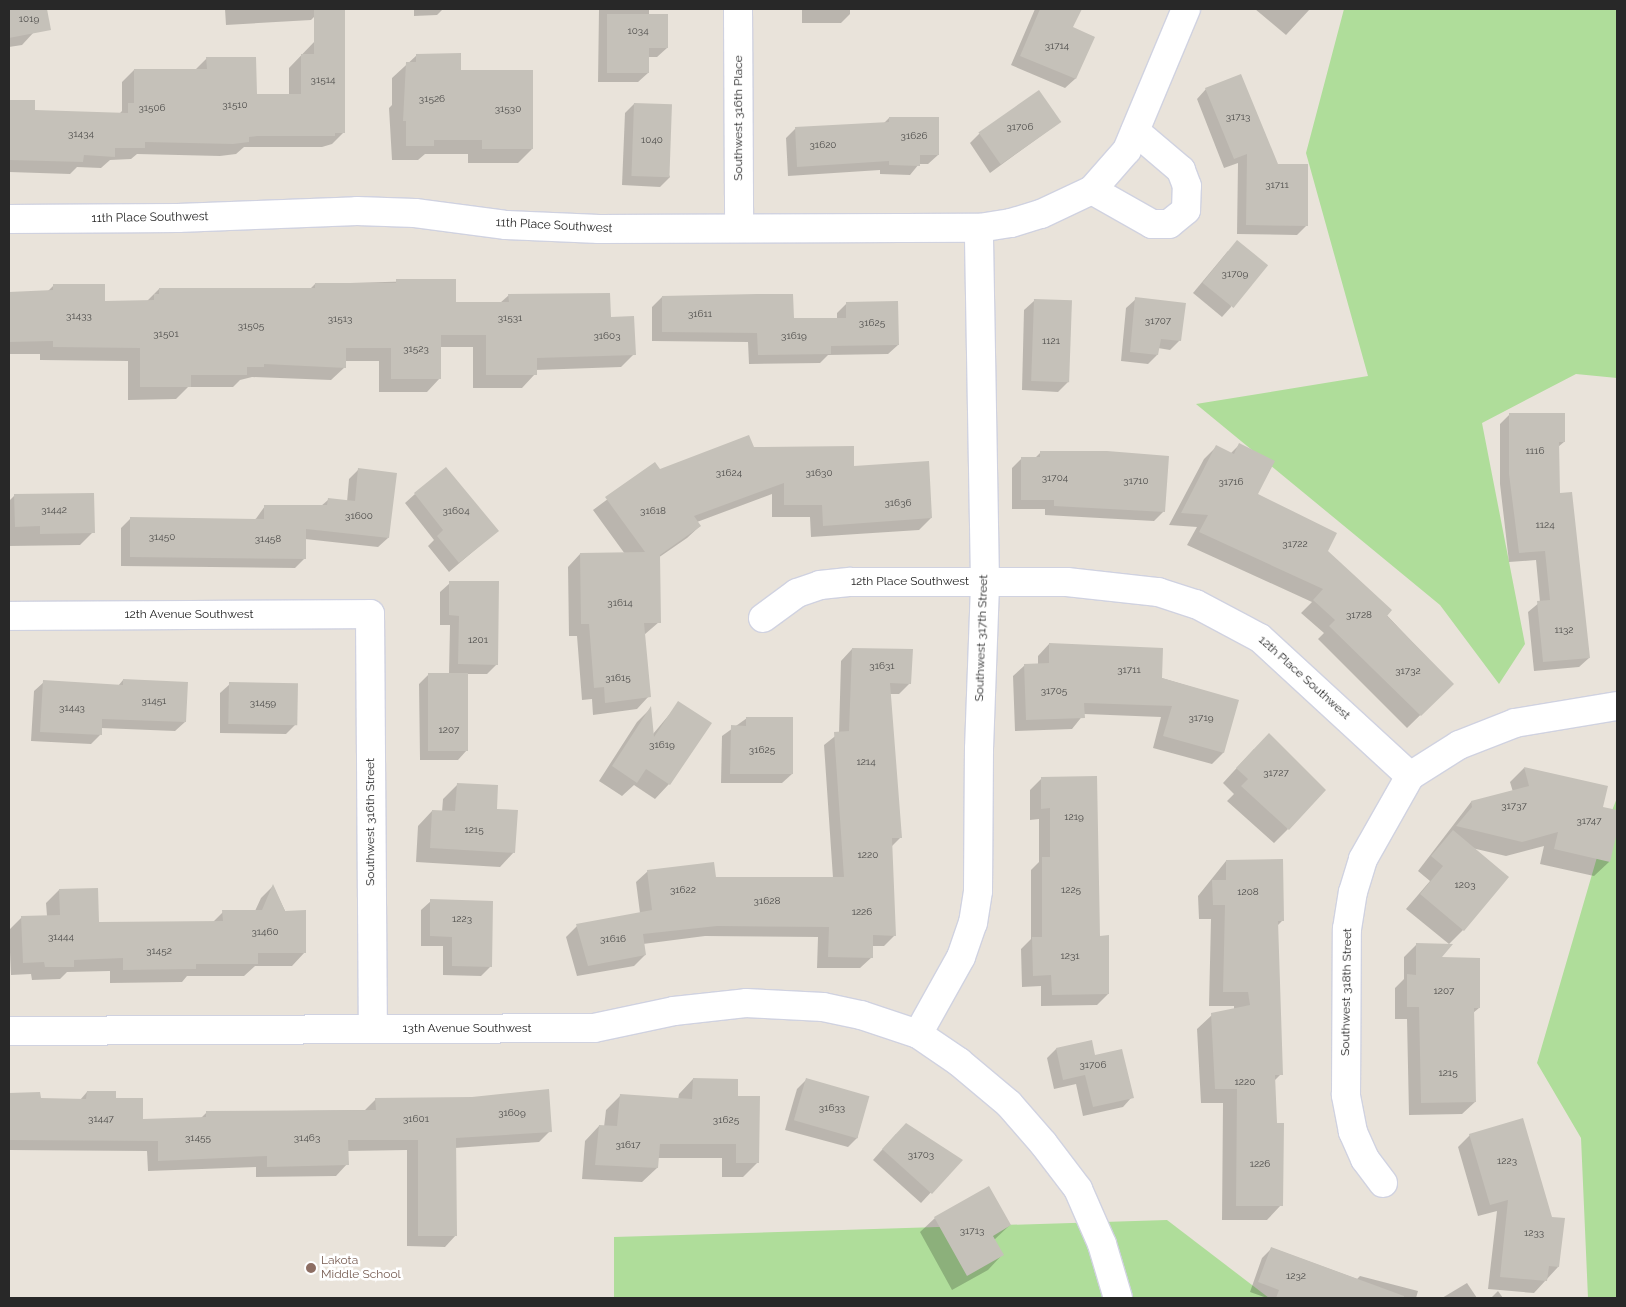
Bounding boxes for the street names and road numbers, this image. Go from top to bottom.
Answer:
street label: Southwest 316th Place [732,55,746,181]
street label: 11th Place Southwest [91,210,209,226]
street label: 11th Place Southwest [495,216,613,236]
street label: Southwest 317th Street [973,574,991,702]
street label: 12th Place Southwest [851,575,969,589]
street label: 12th Avenue Southwest [124,608,254,622]
street label: 12th Place Southwest [1255,633,1353,723]
street label: Southwest 316th Street [364,758,378,886]
street label: Southwest 318th Street [1339,928,1355,1056]
street label: 13th Avenue Southwest [402,1022,532,1036]

